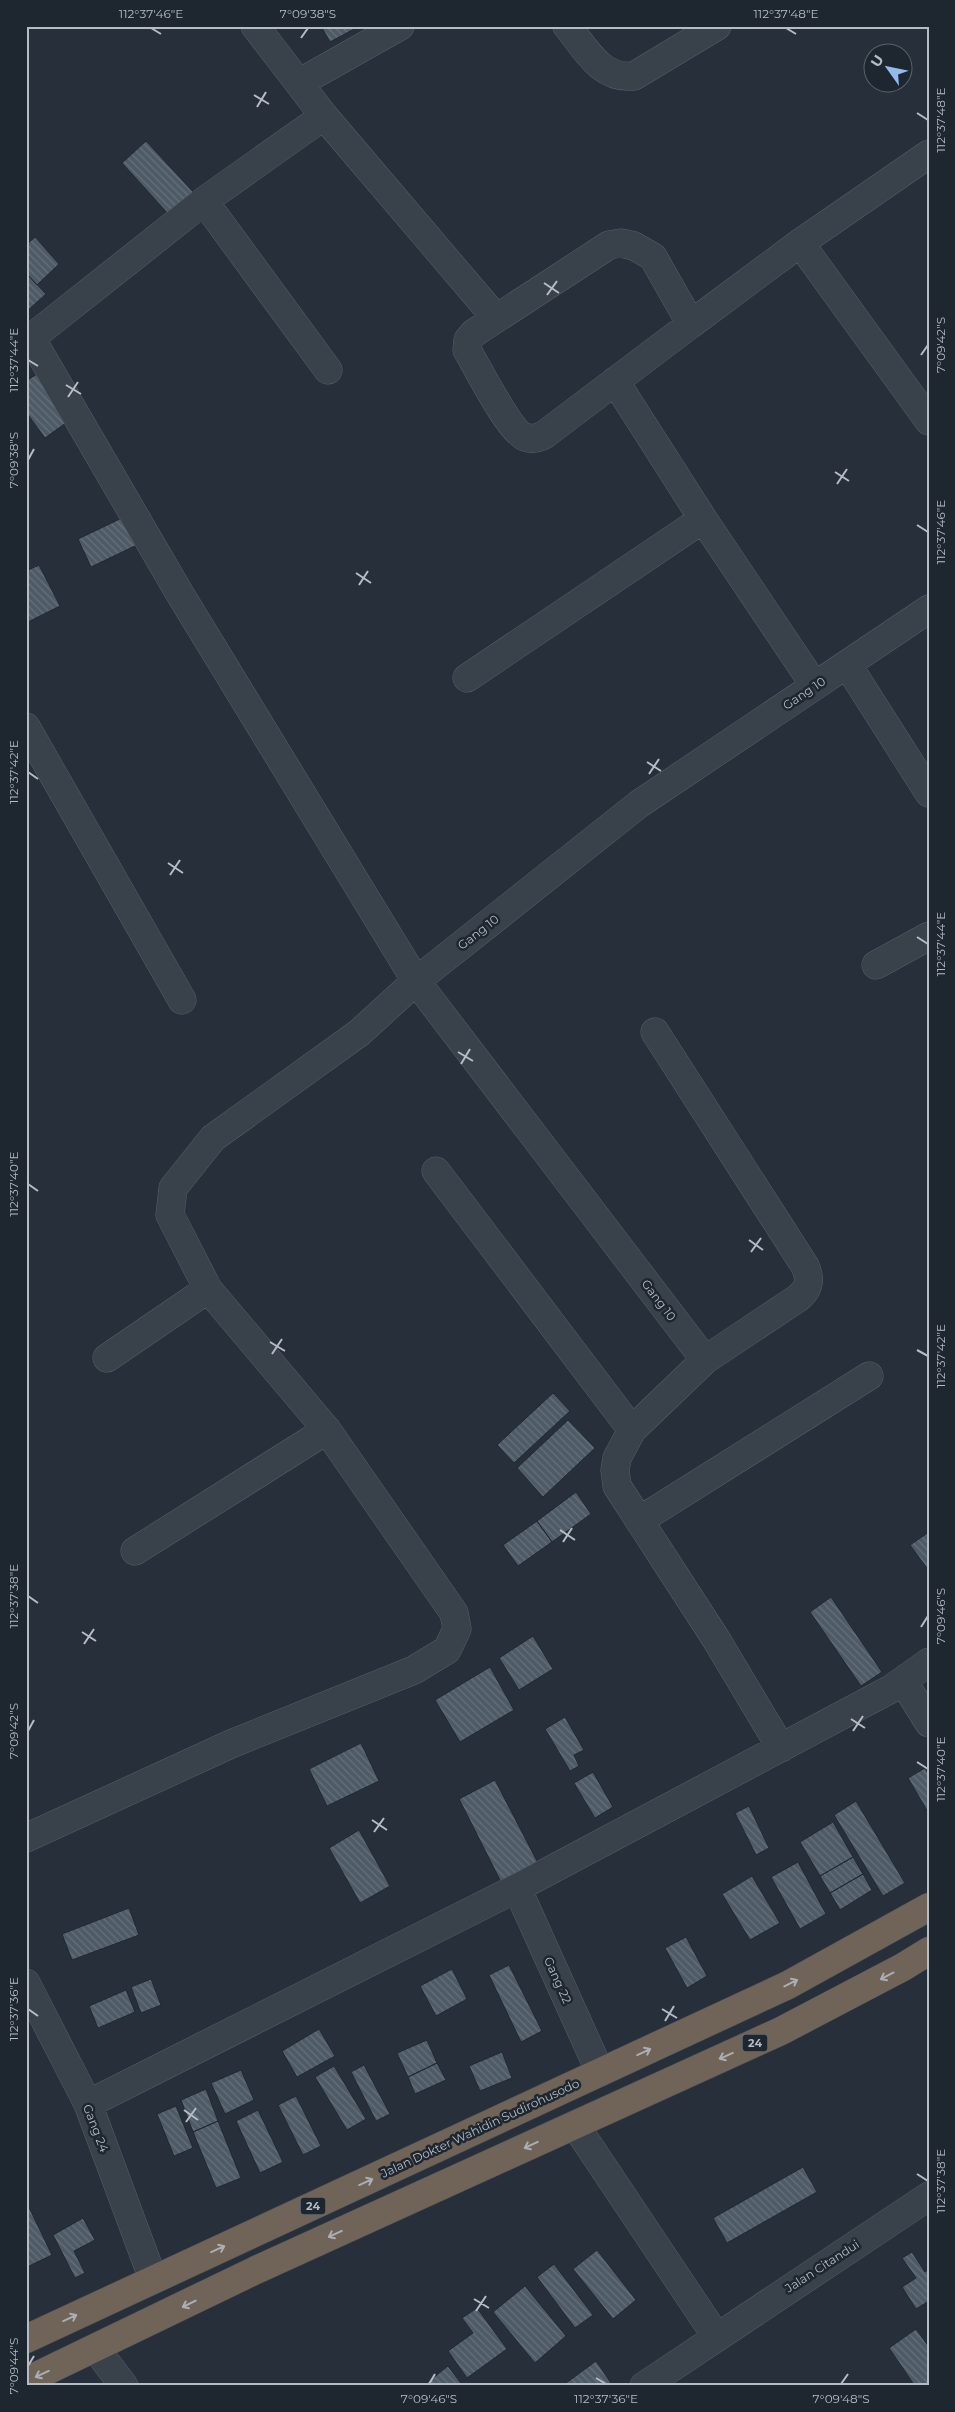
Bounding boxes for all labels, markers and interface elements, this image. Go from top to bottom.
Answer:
text: 112°37'46"E [119,6,183,21]
text: 7°09'38"S [280,6,336,21]
text: 112°37'48"E [754,6,818,21]
north arrow [862,42,912,92]
text: U [867,51,888,70]
text: 112°37'48"E [933,88,948,152]
text: 7°09'42"S [933,317,948,373]
text: 112°37'44"E [6,328,21,392]
text: 7°09'38"S [6,432,21,488]
text: 112°37'46"E [933,500,948,564]
street label: Gang 10 [780,673,828,713]
text: 112°37'42"E [6,740,21,804]
street label: Gang 10 [454,911,502,953]
text: 112°37'44"E [933,912,948,976]
text: 112°37'40"E [6,1151,21,1217]
street label: Gang 10 [639,1276,679,1324]
text: 112°37'42"E [933,1324,948,1388]
text: 112°37'38"E [6,1564,21,1628]
text: 7°09'46"S [933,1588,948,1644]
text: 7°09'42"S [6,1703,21,1759]
text: 112°37'40"E [933,1736,948,1802]
street label: Gang 22 [541,1954,575,2006]
one-way arrow [879,1971,894,1981]
text: 112°37'36"E [6,1977,21,2041]
one-way arrow [783,1978,798,1987]
road number: 24 [742,2035,768,2052]
one-way arrow [636,2046,651,2056]
one-way arrow [719,2052,734,2062]
street label: Jalan Dokter Wahidin Sudirohusodo [378,2075,582,2181]
street label: Gang 24 [80,2102,112,2154]
one-way arrow [524,2140,539,2150]
text: 112°37'38"E [933,2149,948,2213]
one-way arrow [358,2177,373,2187]
road number: 24 [300,2198,326,2214]
one-way arrow [328,2230,343,2240]
street label: Jalan Citandui [781,2236,862,2296]
one-way arrow [210,2244,225,2254]
one-way arrow [181,2299,196,2309]
one-way arrow [63,2313,78,2323]
text: 7°09'44"S [6,2338,21,2394]
one-way arrow [35,2369,50,2379]
text: 7°09'46"S [401,2391,457,2406]
text: 112°37'36"E [574,2391,638,2406]
text: 7°09'48"S [812,2391,870,2406]

